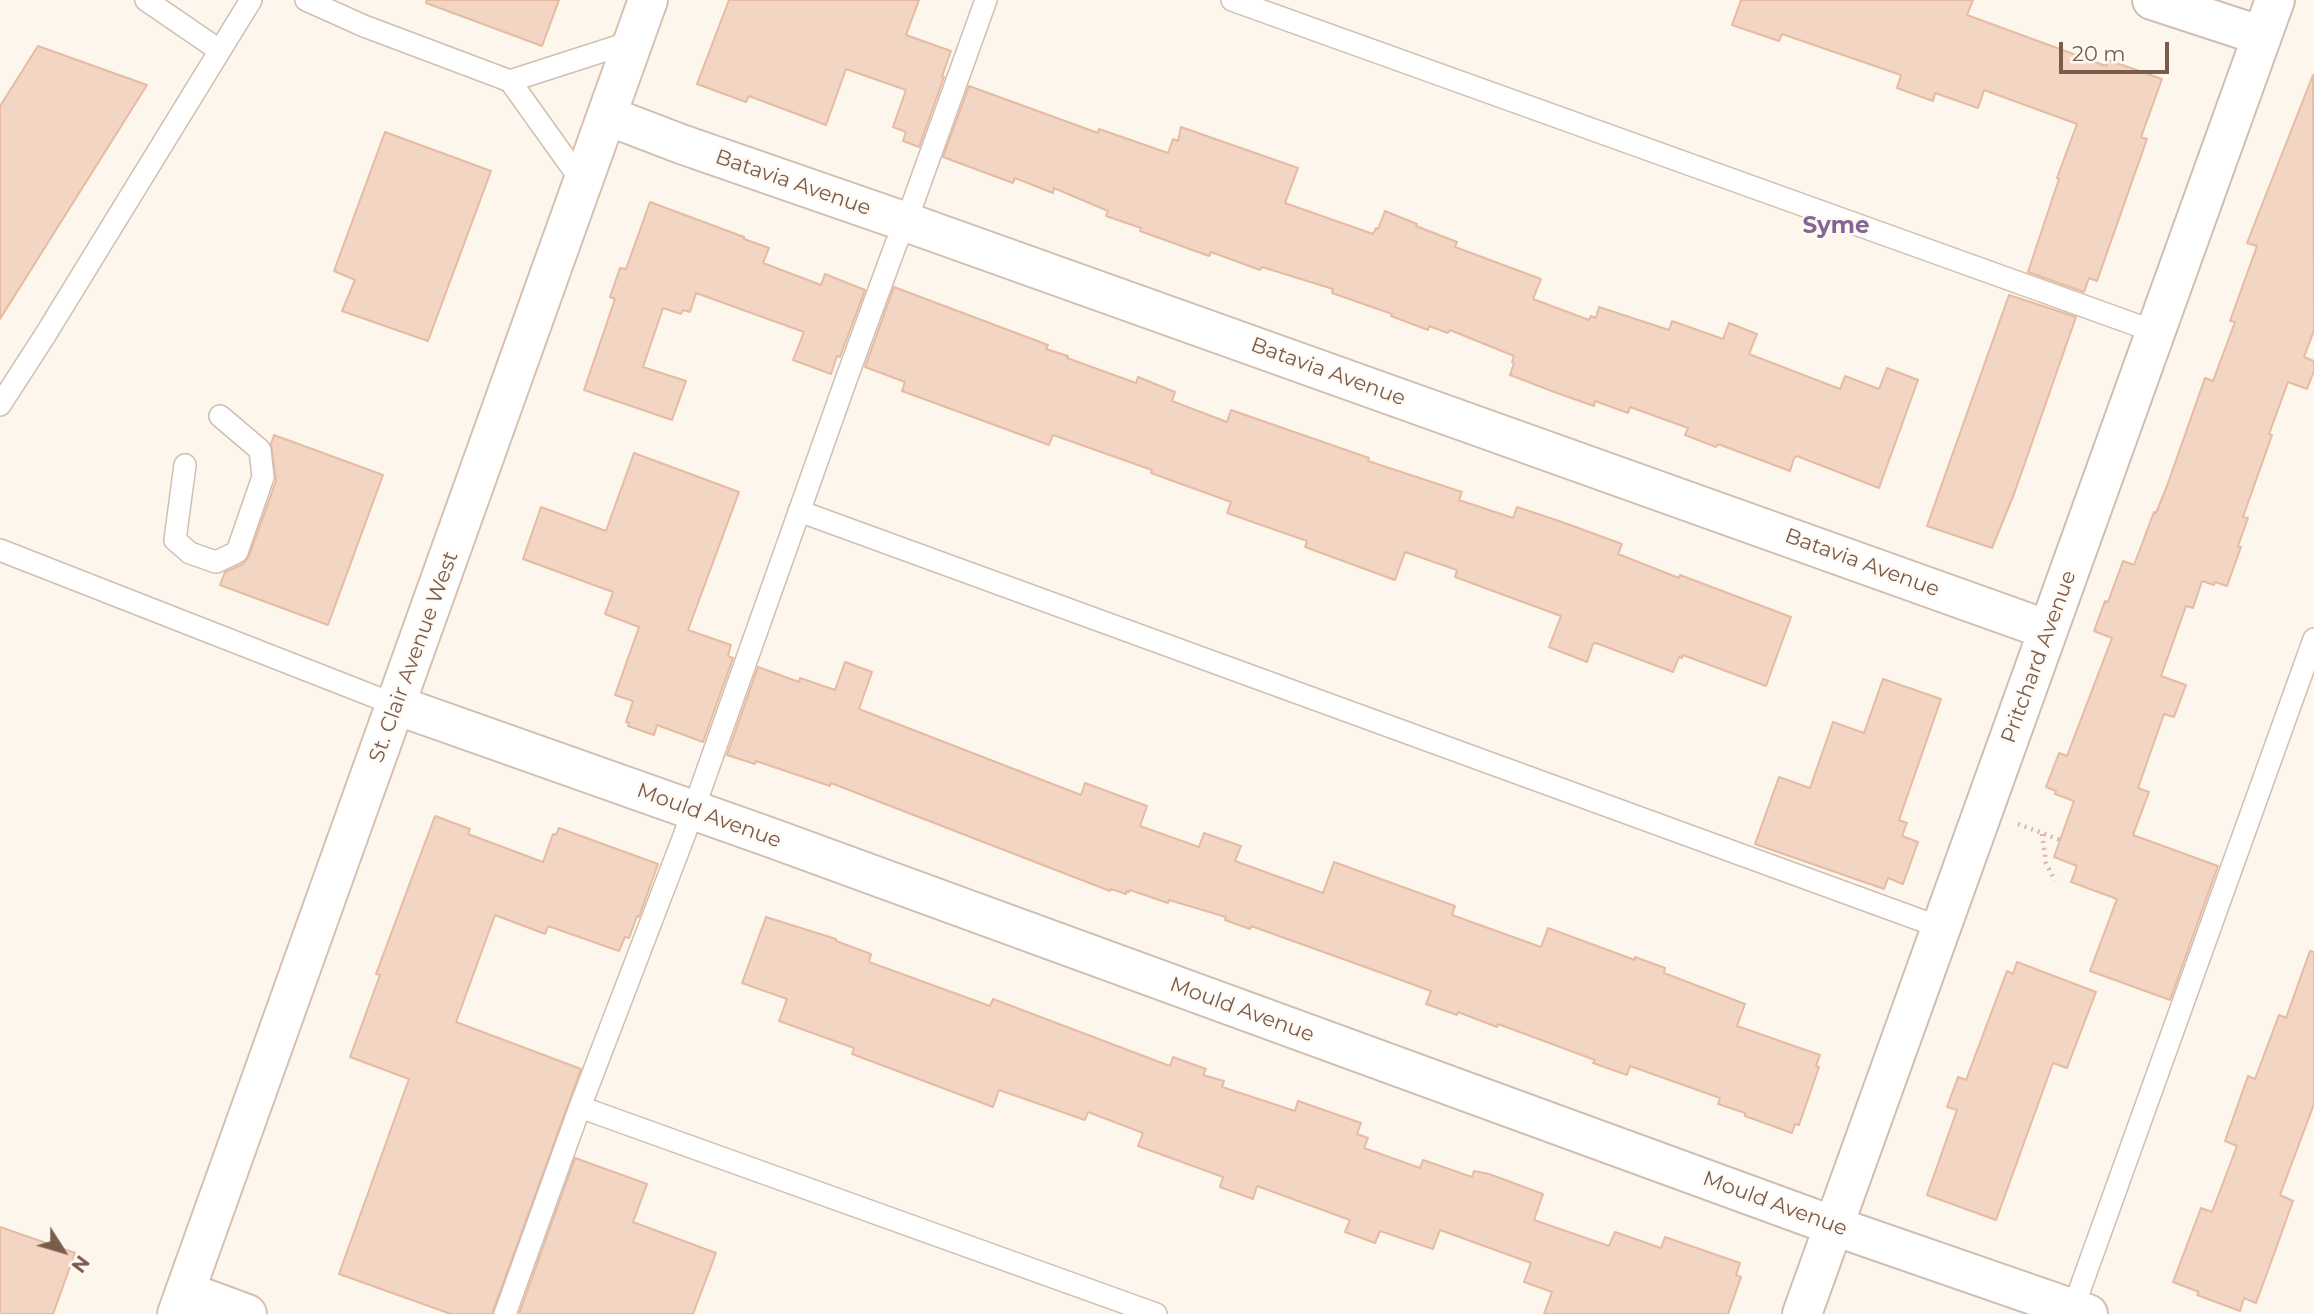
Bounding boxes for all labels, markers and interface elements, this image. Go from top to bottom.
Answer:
scale bar [2062,28,2172,72]
text: 20 m [2072,41,2126,66]
street label: Batavia Avenue [712,145,874,221]
district label: Syme [1802,212,1870,240]
street label: Batavia Avenue [1247,332,1409,412]
street label: Batavia Avenue [1781,523,1943,603]
street label: St. Clair Avenue West [364,548,464,766]
street label: Pritchard Avenue [1996,567,2082,747]
street label: Mould Avenue [633,778,785,854]
street label: Mould Avenue [1166,972,1318,1048]
street label: Mould Avenue [1699,1166,1851,1242]
north arrow [28,1216,98,1286]
text: N [66,1251,94,1277]

